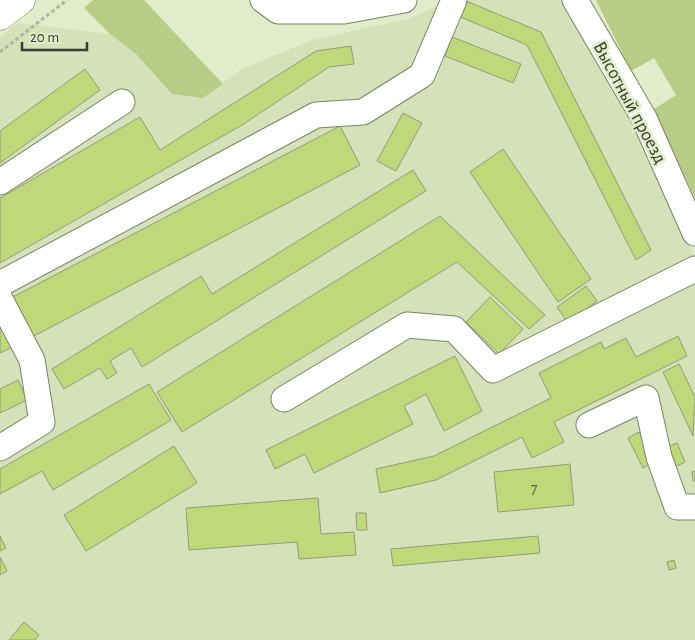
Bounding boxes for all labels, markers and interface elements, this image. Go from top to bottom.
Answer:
scale bar [22,20,88,52]
text: 20 m [30,30,59,45]
street label: Высотный проезд [590,39,670,167]
house number: 7 [531,481,538,497]

